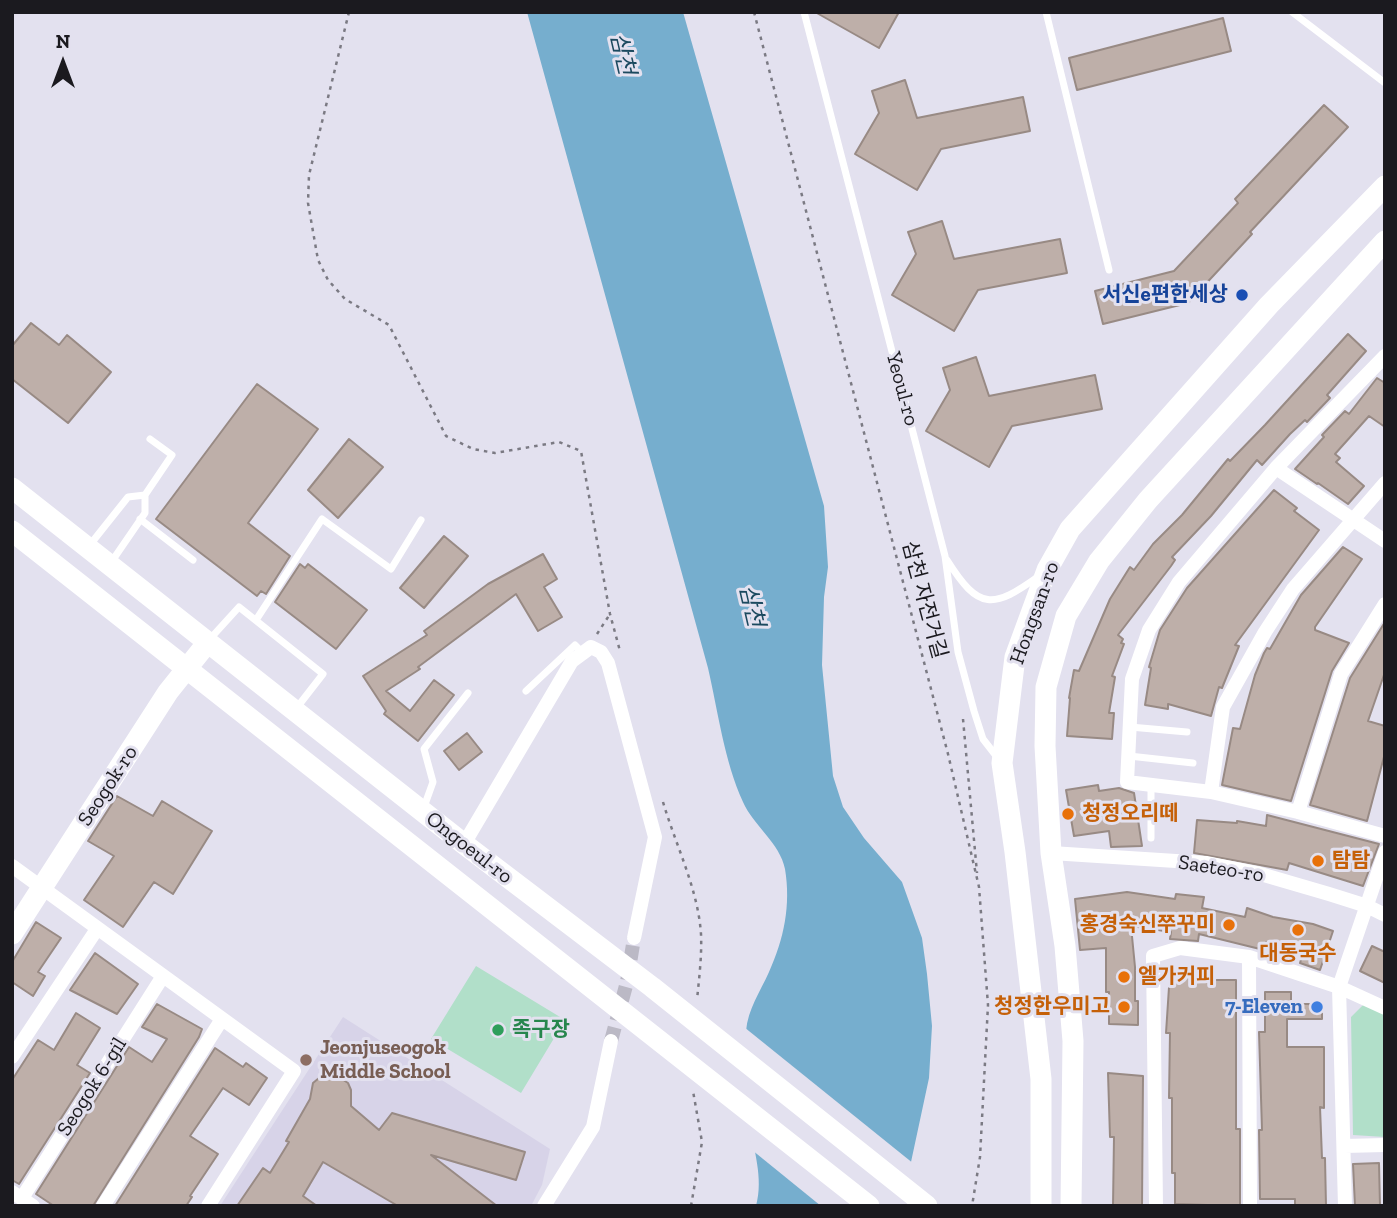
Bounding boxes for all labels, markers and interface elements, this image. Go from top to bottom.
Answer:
north arrow [28,28,98,98]
text: N [56,30,70,53]
water label: 삼천 [604,30,640,78]
place label: 서신e편한세상 [1102,282,1228,308]
marker: 서신e편한세상 [1234,287,1250,303]
street label: Yeoul-ro [880,349,924,429]
street label: 삼천 자전거길 [896,538,952,662]
street label: Hongsan-ro [1005,558,1065,668]
water label: 삼천 [733,582,769,630]
street label: Seogok-ro [73,741,143,831]
place label: 청정오리떼 [1082,801,1179,827]
street label: Ongoeul-ro [421,806,517,890]
marker: 청정오리떼 [1060,806,1076,822]
place label: 탐탐 [1332,848,1371,874]
street label: Saeteo-ro [1176,850,1266,888]
marker: 탐탐 [1310,853,1326,869]
place label: 홍경숙신쭈꾸미 [1080,912,1215,938]
marker: 홍경숙신쭈꾸미 [1221,917,1237,933]
marker: 대동국수 [1290,922,1306,938]
place label: 대동국수 [1259,941,1337,967]
place label: 엘가커피 [1138,964,1215,990]
marker: 엘가커피 [1116,969,1132,985]
place label: 청정한우미고 [994,994,1110,1020]
place label: 7-Eleven [1225,994,1303,1020]
marker: 청정한우미고 [1116,999,1132,1015]
marker: 7-Eleven [1309,999,1325,1015]
place label: 족구장 [512,1017,570,1043]
marker: 족구장 [490,1022,506,1038]
street label: Seogok 6-gil [52,1033,132,1141]
place label: Jeonjuseogok Middle School [320,1035,451,1085]
marker: Jeonjuseogok Middle School [298,1052,314,1068]

